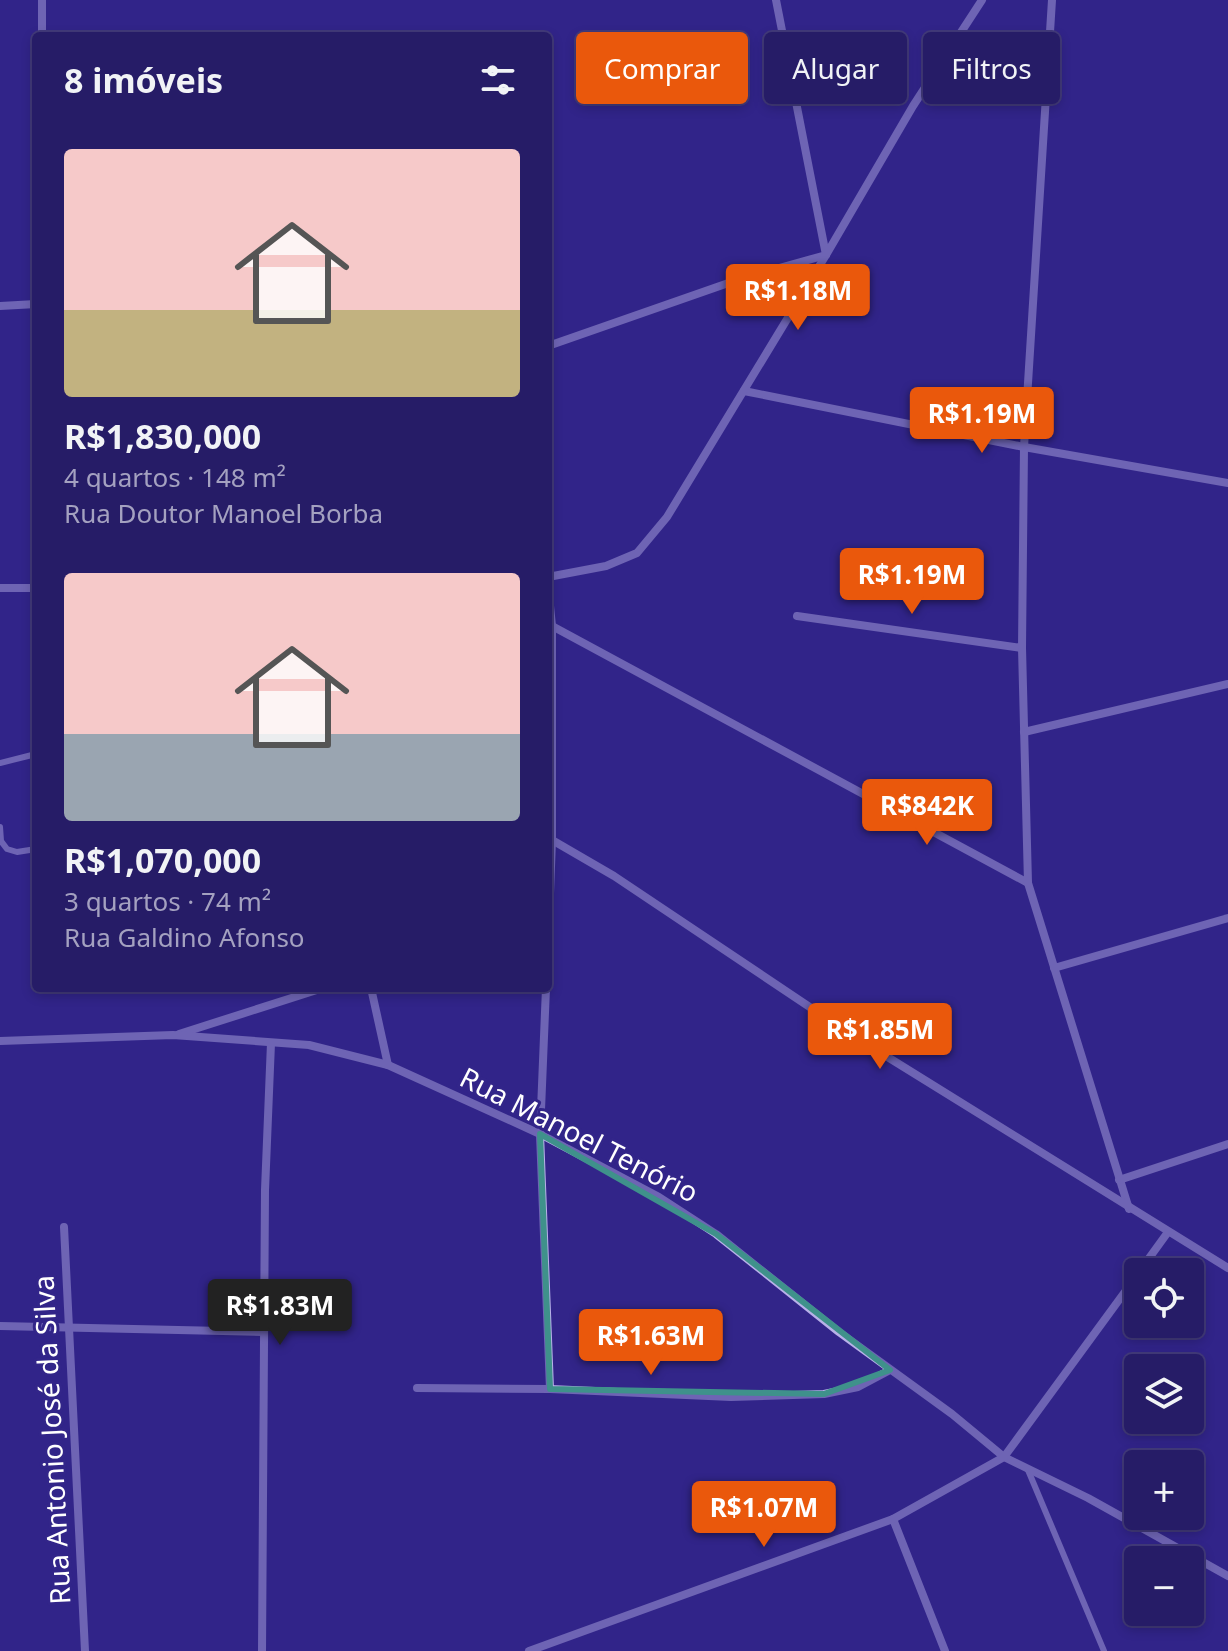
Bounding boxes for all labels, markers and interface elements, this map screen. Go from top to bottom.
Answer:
chip: Comprar [576,32,748,104]
chip: Alugar [764,32,907,104]
chip: Filtros [923,32,1060,104]
text: 8 imóveis [64,57,223,103]
icon: filters [476,58,520,102]
icon: home [220,201,364,345]
pin: R$1.18M [724,264,872,332]
text: R$1.18M [744,272,852,308]
pin: R$1.19M [908,387,1056,455]
text: R$1.19M [928,395,1036,431]
text: R$1,830,000 [64,413,261,459]
text: 4 quartos · 148 m² [64,459,286,495]
text: Rua Doutor Manoel Borba [64,495,383,531]
pin: R$1.19M [838,548,986,616]
text: R$1.19M [858,556,966,592]
icon: home [220,625,364,769]
pin: R$842K [862,779,992,847]
text: R$842K [880,787,974,823]
text: R$1,070,000 [64,837,261,883]
text: 3 quartos · 74 m² [64,883,271,919]
text: Rua Galdino Afonso [64,919,305,955]
pin: R$1.85M [806,1003,954,1071]
text: R$1.85M [826,1011,934,1047]
street label: Rua Manoel Tenório [454,1058,705,1211]
map controls [1124,1258,1204,1626]
button: locate [1124,1258,1204,1338]
street label: Rua Antonio José da Silva [23,1274,79,1606]
pin: R$1.83M [206,1279,354,1347]
text: R$1.83M [226,1287,334,1323]
pin: R$1.63M [577,1309,725,1377]
text: R$1.63M [597,1317,705,1353]
button: layers [1124,1354,1204,1434]
button: + [1124,1450,1204,1530]
pin: R$1.07M [690,1481,838,1549]
text: R$1.07M [710,1489,818,1525]
button: − [1124,1546,1204,1626]

